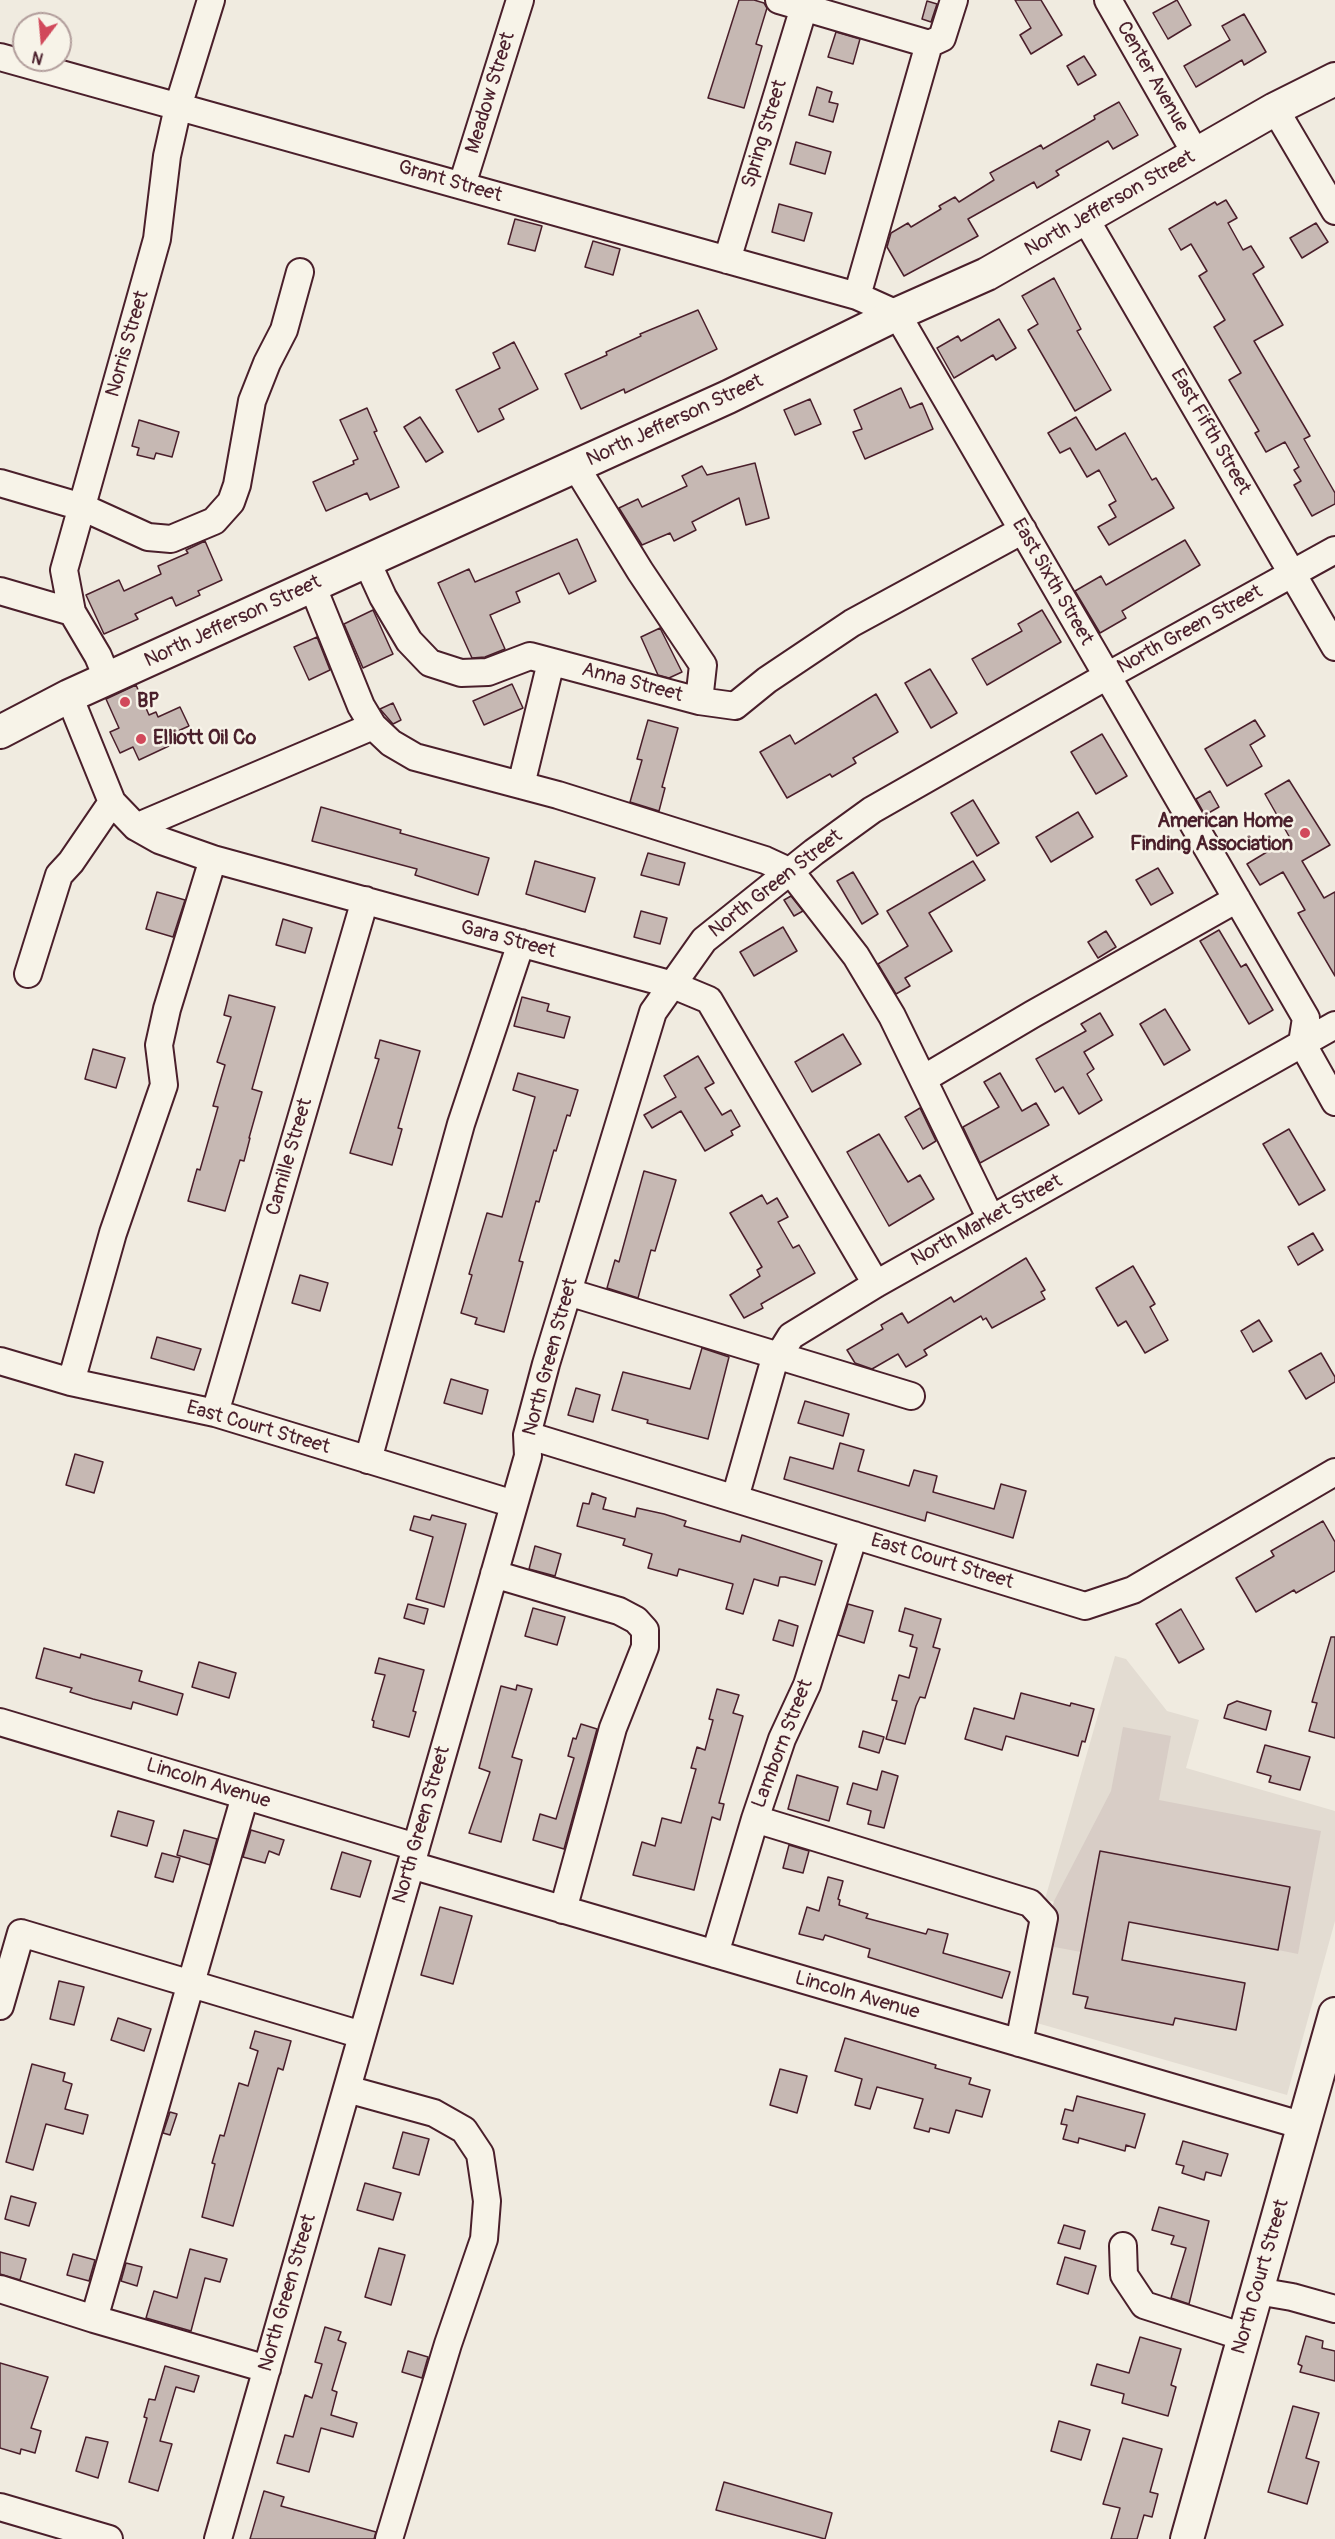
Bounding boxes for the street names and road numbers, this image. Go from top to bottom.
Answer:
street label: Center Avenue [1111,17,1193,137]
street label: Meadow Street [461,29,521,157]
street label: Spring Street [737,77,793,191]
street label: North Jefferson Street [1021,146,1199,262]
street label: Grant Street [395,156,505,208]
street label: Norris Street [101,288,155,400]
street label: East Fifth Street [1164,365,1256,499]
street label: North Jefferson Street [583,370,767,472]
street label: East Sixth Street [1006,514,1098,650]
street label: North Jefferson Street [141,571,325,673]
street label: North Green Street [1113,580,1267,680]
street label: Anna Street [579,658,685,708]
street label: North Green Street [705,825,847,943]
street label: Gara Street [458,916,558,964]
street label: Camille Street [262,1096,318,1218]
street label: North Market Street [907,1170,1067,1272]
street label: North Green Street [518,1275,584,1439]
street label: East Court Street [184,1396,332,1460]
street label: East Court Street [868,1529,1016,1595]
street label: Lamborn Street [747,1676,819,1812]
street label: North Green Street [388,1744,456,1906]
street label: Lincoln Avenue [143,1754,273,1814]
street label: Lincoln Avenue [792,1967,922,2025]
street label: North Court Street [1227,2197,1295,2357]
street label: North Green Street [254,2212,322,2374]

